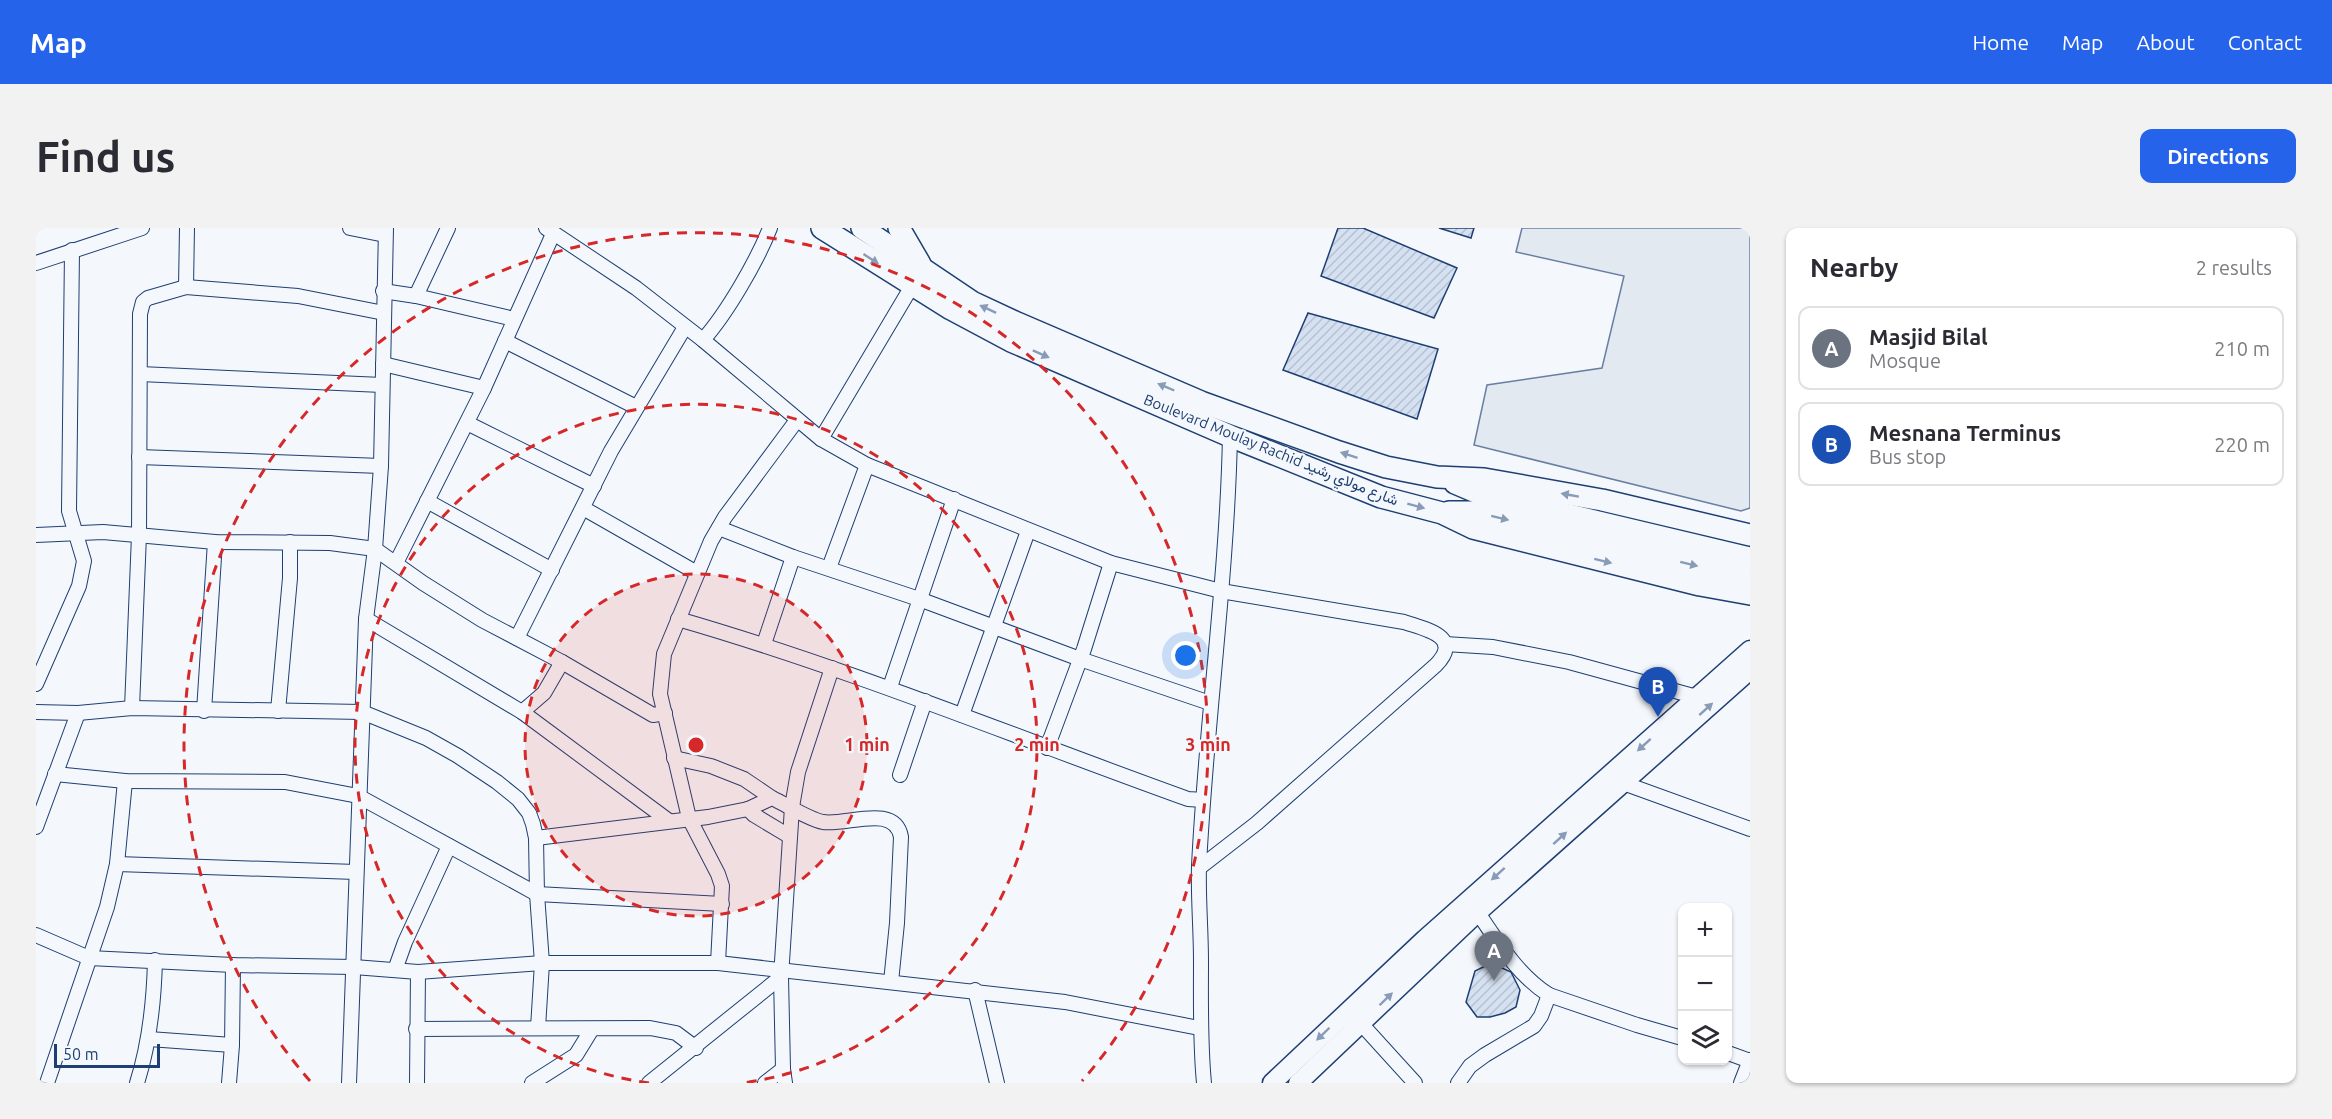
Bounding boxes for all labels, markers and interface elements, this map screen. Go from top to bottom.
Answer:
text: Map [30,27,87,58]
text: Home [1972,30,2029,54]
text: Map [2062,30,2103,54]
text: About [2136,30,2195,54]
text: Contact [2228,30,2302,54]
button: Directions [2140,129,2296,183]
text: Find us [36,133,175,180]
one-way arrow [863,253,879,264]
text: Nearby [1810,253,1898,282]
text: 2 results [2196,256,2272,279]
one-way arrow [979,305,996,314]
text: Masjid Bilal [1869,324,1988,349]
text: A [1824,337,1839,360]
text: 210 m [2214,337,2270,360]
one-way arrow [1033,349,1051,359]
text: Mosque [1869,349,1941,372]
one-way arrow [1157,382,1175,392]
street label: Boulevard Moulay Rachid شارع مولاي رشيد [1140,390,1401,513]
text: Mesnana Terminus [1869,420,2061,445]
text: B [1825,433,1838,456]
text: 220 m [2214,433,2270,456]
text: Bus stop [1869,445,1946,468]
one-way arrow [1340,450,1358,459]
one-way arrow [1560,490,1579,499]
one-way arrow [1407,502,1425,512]
one-way arrow [1491,513,1509,523]
one-way arrow [1594,556,1612,566]
one-way arrow [1680,559,1698,569]
your location [1171,641,1200,670]
pin: B [1638,668,1678,717]
one-way arrow [1698,703,1713,716]
text: 1 min [844,734,890,754]
text: 2 min [1014,734,1060,754]
text: 3 min [1185,734,1231,754]
centre of rings [686,735,706,755]
one-way arrow [1637,738,1652,751]
one-way arrow [1553,831,1568,845]
one-way arrow [1491,867,1506,880]
map controls [1678,903,1732,1065]
button: + [1678,903,1732,957]
pin: A [1474,932,1514,981]
button: − [1678,957,1732,1011]
one-way arrow [1379,992,1394,1006]
button: layers [1678,1011,1732,1065]
one-way arrow [1316,1027,1331,1041]
scale bar [54,1041,160,1068]
text: 50 m [63,1045,99,1063]

